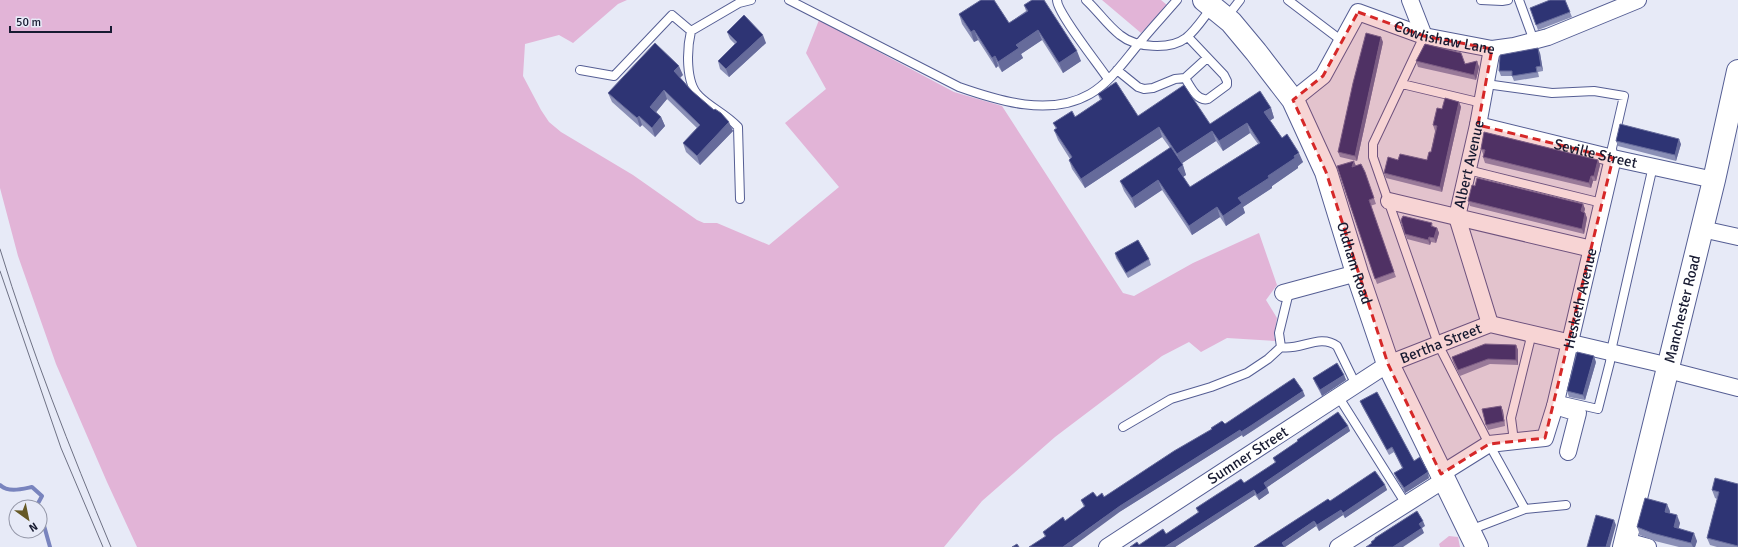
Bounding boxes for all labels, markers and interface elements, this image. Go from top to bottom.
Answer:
scale bar [10,8,111,34]
text: 50 m [16,15,41,30]
street label: Cowlishaw Lane [1392,17,1496,58]
street label: Albert Avenue [1450,119,1488,210]
street label: Seville Street [1552,135,1639,172]
street label: Oldham Road [1333,220,1376,307]
street label: Hesketh Avenue [1560,246,1601,350]
street label: Manchester Road [1660,253,1704,365]
street label: Bertha Street [1397,319,1484,367]
street label: Sumner Street [1204,423,1291,488]
north arrow [8,499,48,539]
text: N [26,519,40,535]

